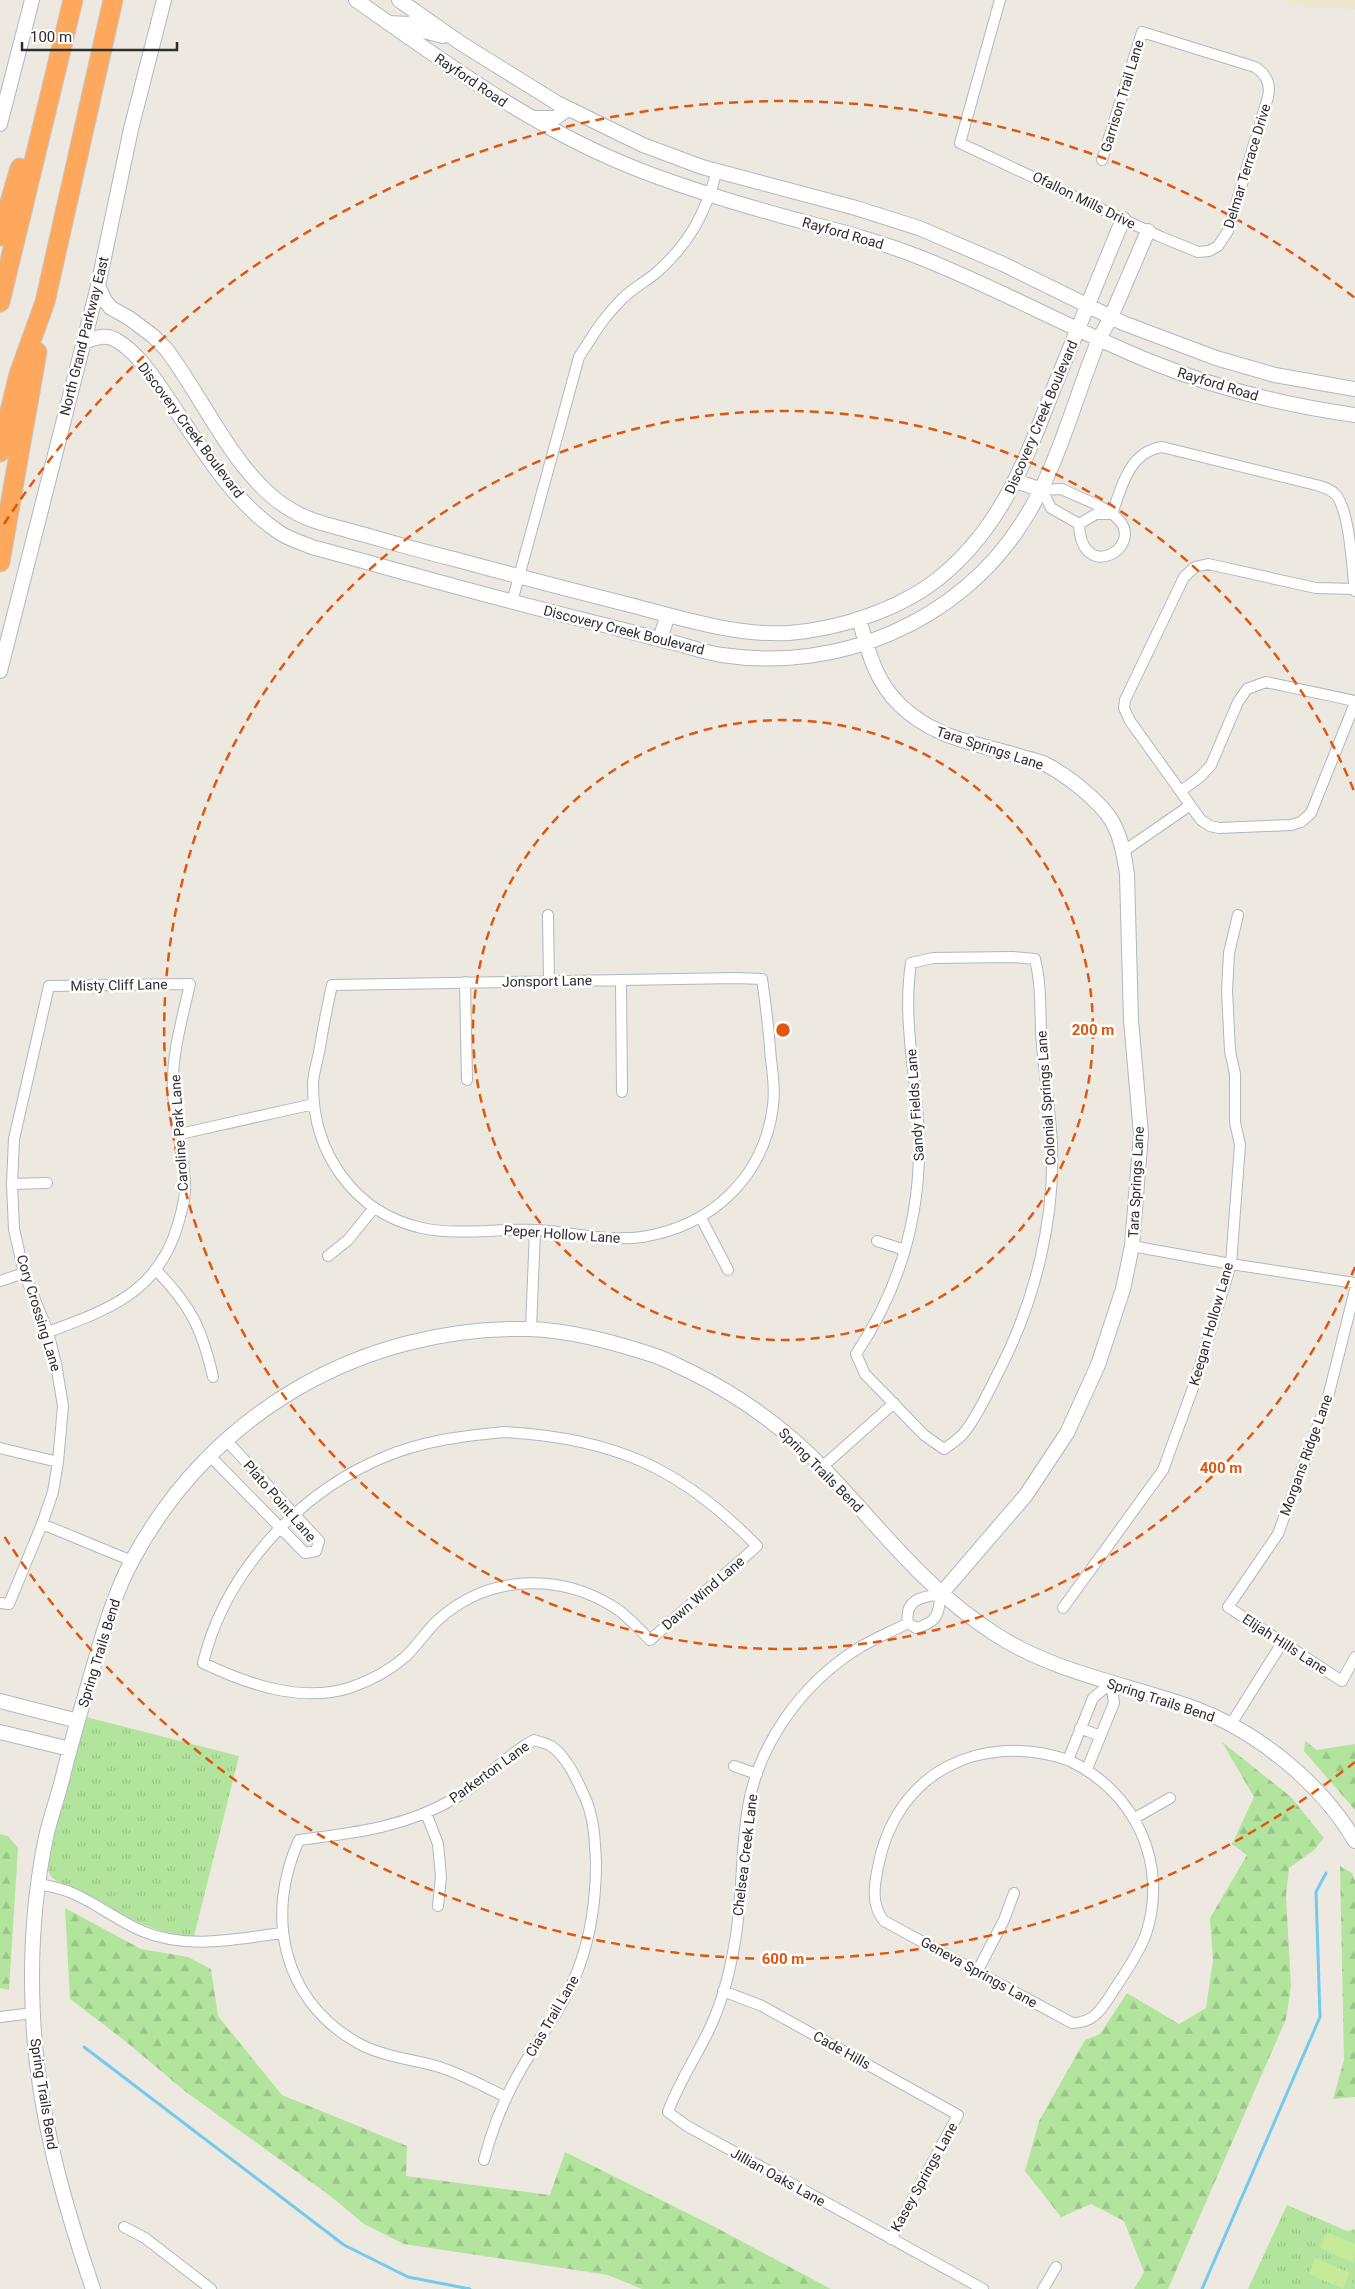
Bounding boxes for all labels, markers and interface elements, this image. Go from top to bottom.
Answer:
scale bar [22,20,178,52]
text: 100 m [30,28,72,46]
street label: Garrison Trail Lane [1097,38,1147,154]
street label: Rayford Road [432,50,510,110]
street label: Delmar Terrace Drive [1220,102,1274,230]
street label: Ofallon Mills Drive [1030,168,1138,232]
street label: Rayford Road [801,214,885,252]
street label: North Grand Parkway East [56,254,112,417]
street label: Discovery Creek Boulevard [1001,338,1081,496]
street label: Discovery Creek Boulevard [135,359,247,501]
street label: Rayford Road [1176,364,1260,404]
street label: Discovery Creek Boulevard [542,602,706,658]
street label: Tara Springs Lane [934,723,1046,773]
street label: Jonsport Lane [502,972,592,990]
street label: Misty Cliff Lane [70,976,168,994]
centre of rings [774,1021,792,1039]
text: 200 m [1072,1021,1114,1039]
street label: Colonial Springs Lane [1033,1030,1059,1166]
street label: Sandy Fields Lane [903,1048,927,1162]
street label: Caroline Park Lane [167,1074,191,1192]
street label: Tara Springs Lane [1125,1126,1147,1238]
street label: Peper Hollow Lane [503,1222,621,1246]
street label: Cory Crossing Lane [14,1253,64,1373]
street label: Keegan Hollow Lane [1186,1261,1236,1387]
street label: Morgans Ridge Lane [1277,1392,1335,1518]
street label: Spring Trails Bend [776,1425,866,1515]
street label: Plato Point Lane [241,1457,319,1545]
text: 400 m [1200,1459,1242,1477]
street label: Dawn Wind Lane [659,1553,747,1633]
street label: Spring Trails Bend [75,1597,123,1709]
street label: Elijah Hills Lane [1239,1611,1331,1677]
street label: Spring Trails Bend [1105,1675,1217,1725]
street label: Parkerton Lane [446,1738,532,1806]
street label: Chelsea Creek Lane [730,1793,760,1917]
street label: Geneva Springs Lane [918,1933,1040,2011]
text: 600 m [762,1950,804,1968]
street label: Cias Trail Lane [522,1973,582,2059]
street label: Cade Hills [811,2028,873,2072]
street label: Spring Trails Bend [27,2037,61,2151]
street label: Kasey Springs Lane [887,2120,961,2234]
street label: Jillian Oaks Lane [728,2144,828,2210]

